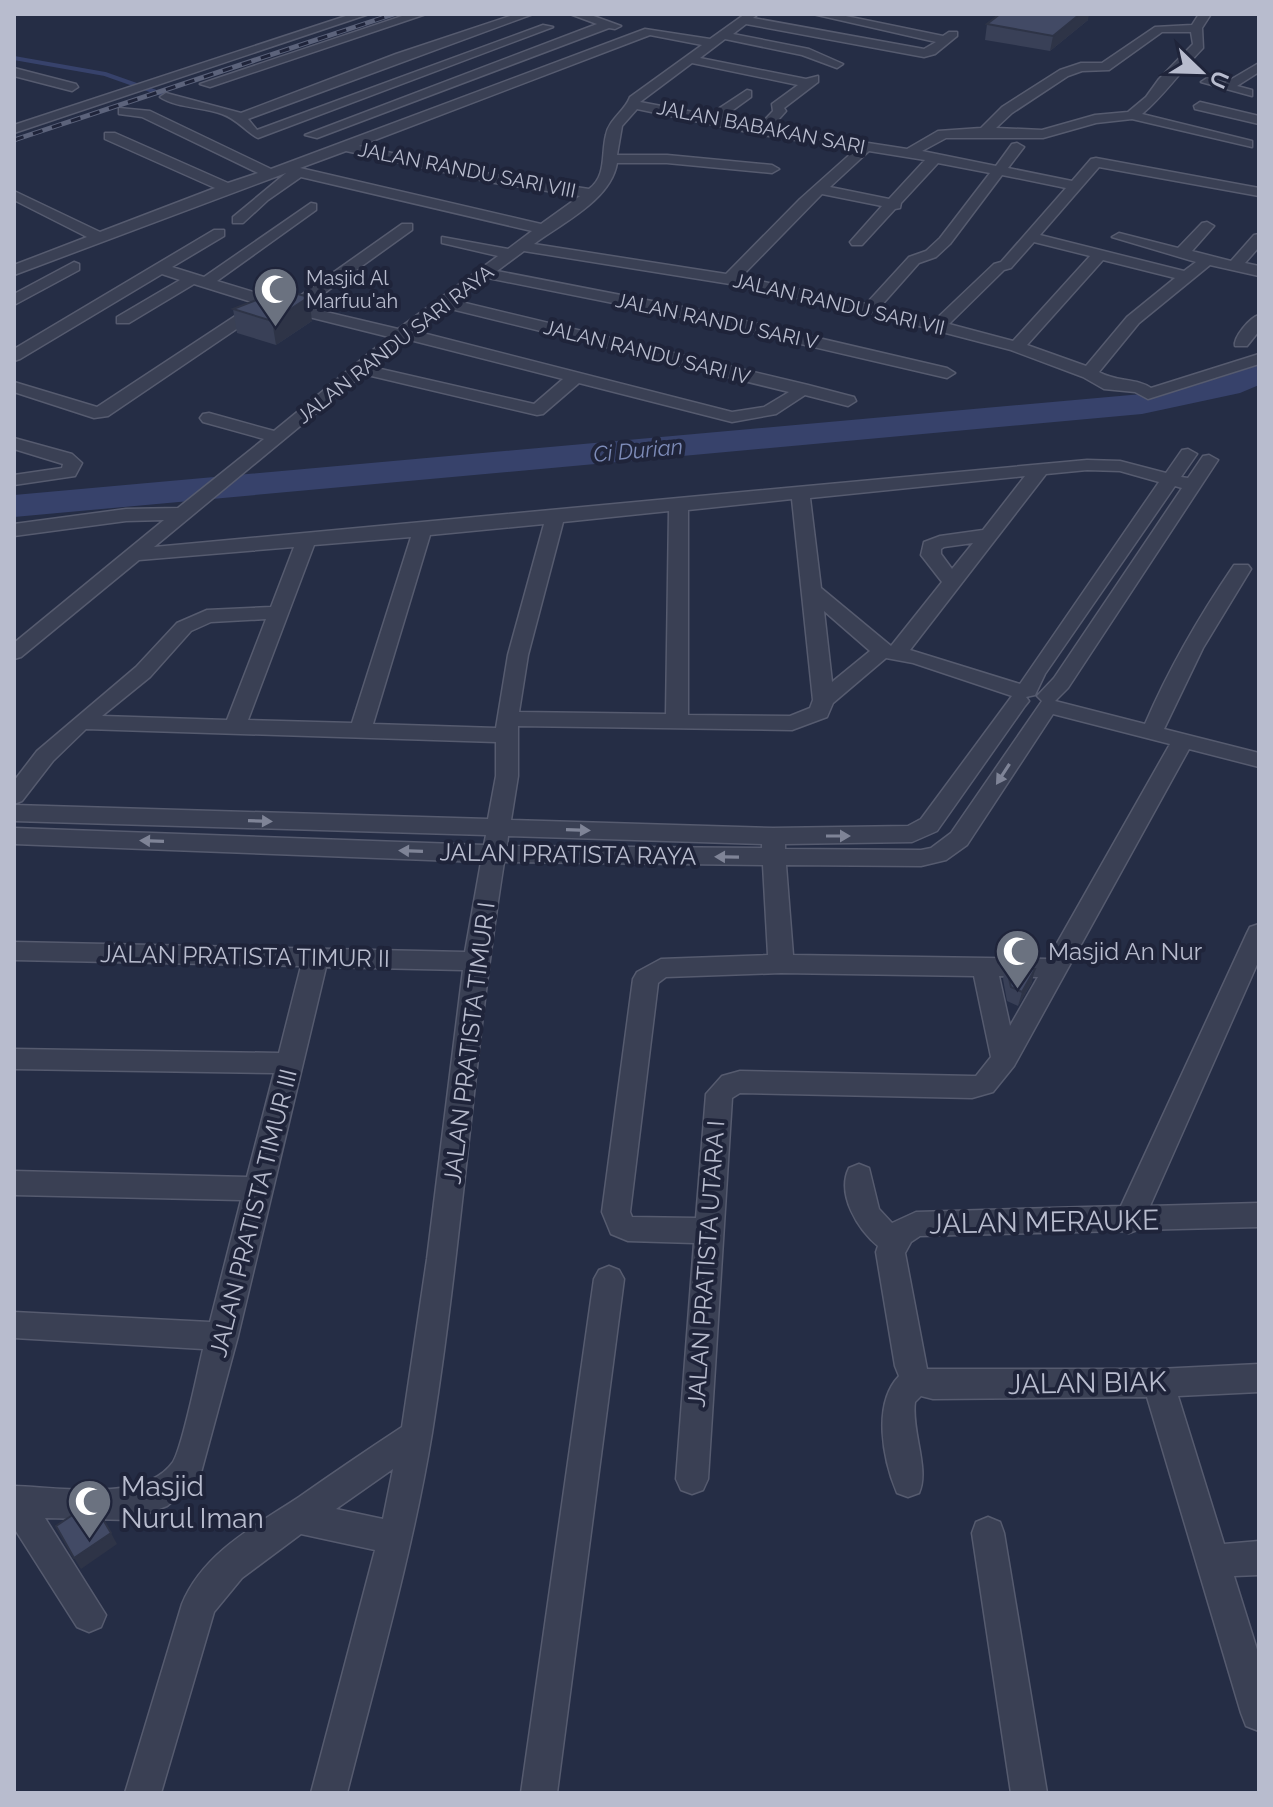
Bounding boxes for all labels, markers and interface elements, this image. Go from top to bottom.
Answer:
north arrow [1161,32,1241,112]
text: U [1204,67,1235,92]
street label: JALAN BABAKAN SARI [655,95,867,159]
street label: JALAN RANDU SARI VIII [356,137,578,203]
street label: JALAN RANDU SARI RAYA [292,259,499,428]
mosque icon: Masjid Al Marfuu'ah [251,266,299,329]
place label: Masjid Al Marfuu'ah [306,266,398,313]
street label: JALAN RANDU SARI VII [731,268,947,340]
street label: JALAN RANDU SARI V [614,288,821,354]
street label: JALAN RANDU SARI IV [541,315,753,389]
water label: Ci Durian [592,433,684,467]
one-way arrow [996,763,1010,785]
one-way arrow [248,814,273,827]
one-way arrow [566,824,591,837]
one-way arrow [826,830,851,842]
one-way arrow [139,835,164,848]
street label: JALAN PRATISTA RAYA [439,837,697,871]
one-way arrow [398,844,423,857]
one-way arrow [714,851,739,863]
street label: JALAN PRATISTA TIMUR I [437,900,501,1186]
mosque icon: Masjid An Nur [993,927,1041,990]
place label: Masjid An Nur [1048,937,1203,966]
street label: JALAN PRATISTA TIMUR II [100,939,390,973]
street label: JALAN PRATISTA TIMUR III [203,1066,303,1360]
street label: JALAN PRATISTA UTARA I [682,1120,730,1408]
street label: JALAN MERAUKE [929,1203,1159,1241]
street label: JALAN BIAK [1007,1365,1167,1401]
place label: Masjid Nurul Iman [121,1470,264,1535]
mosque icon: Masjid Nurul Iman [66,1478,114,1541]

